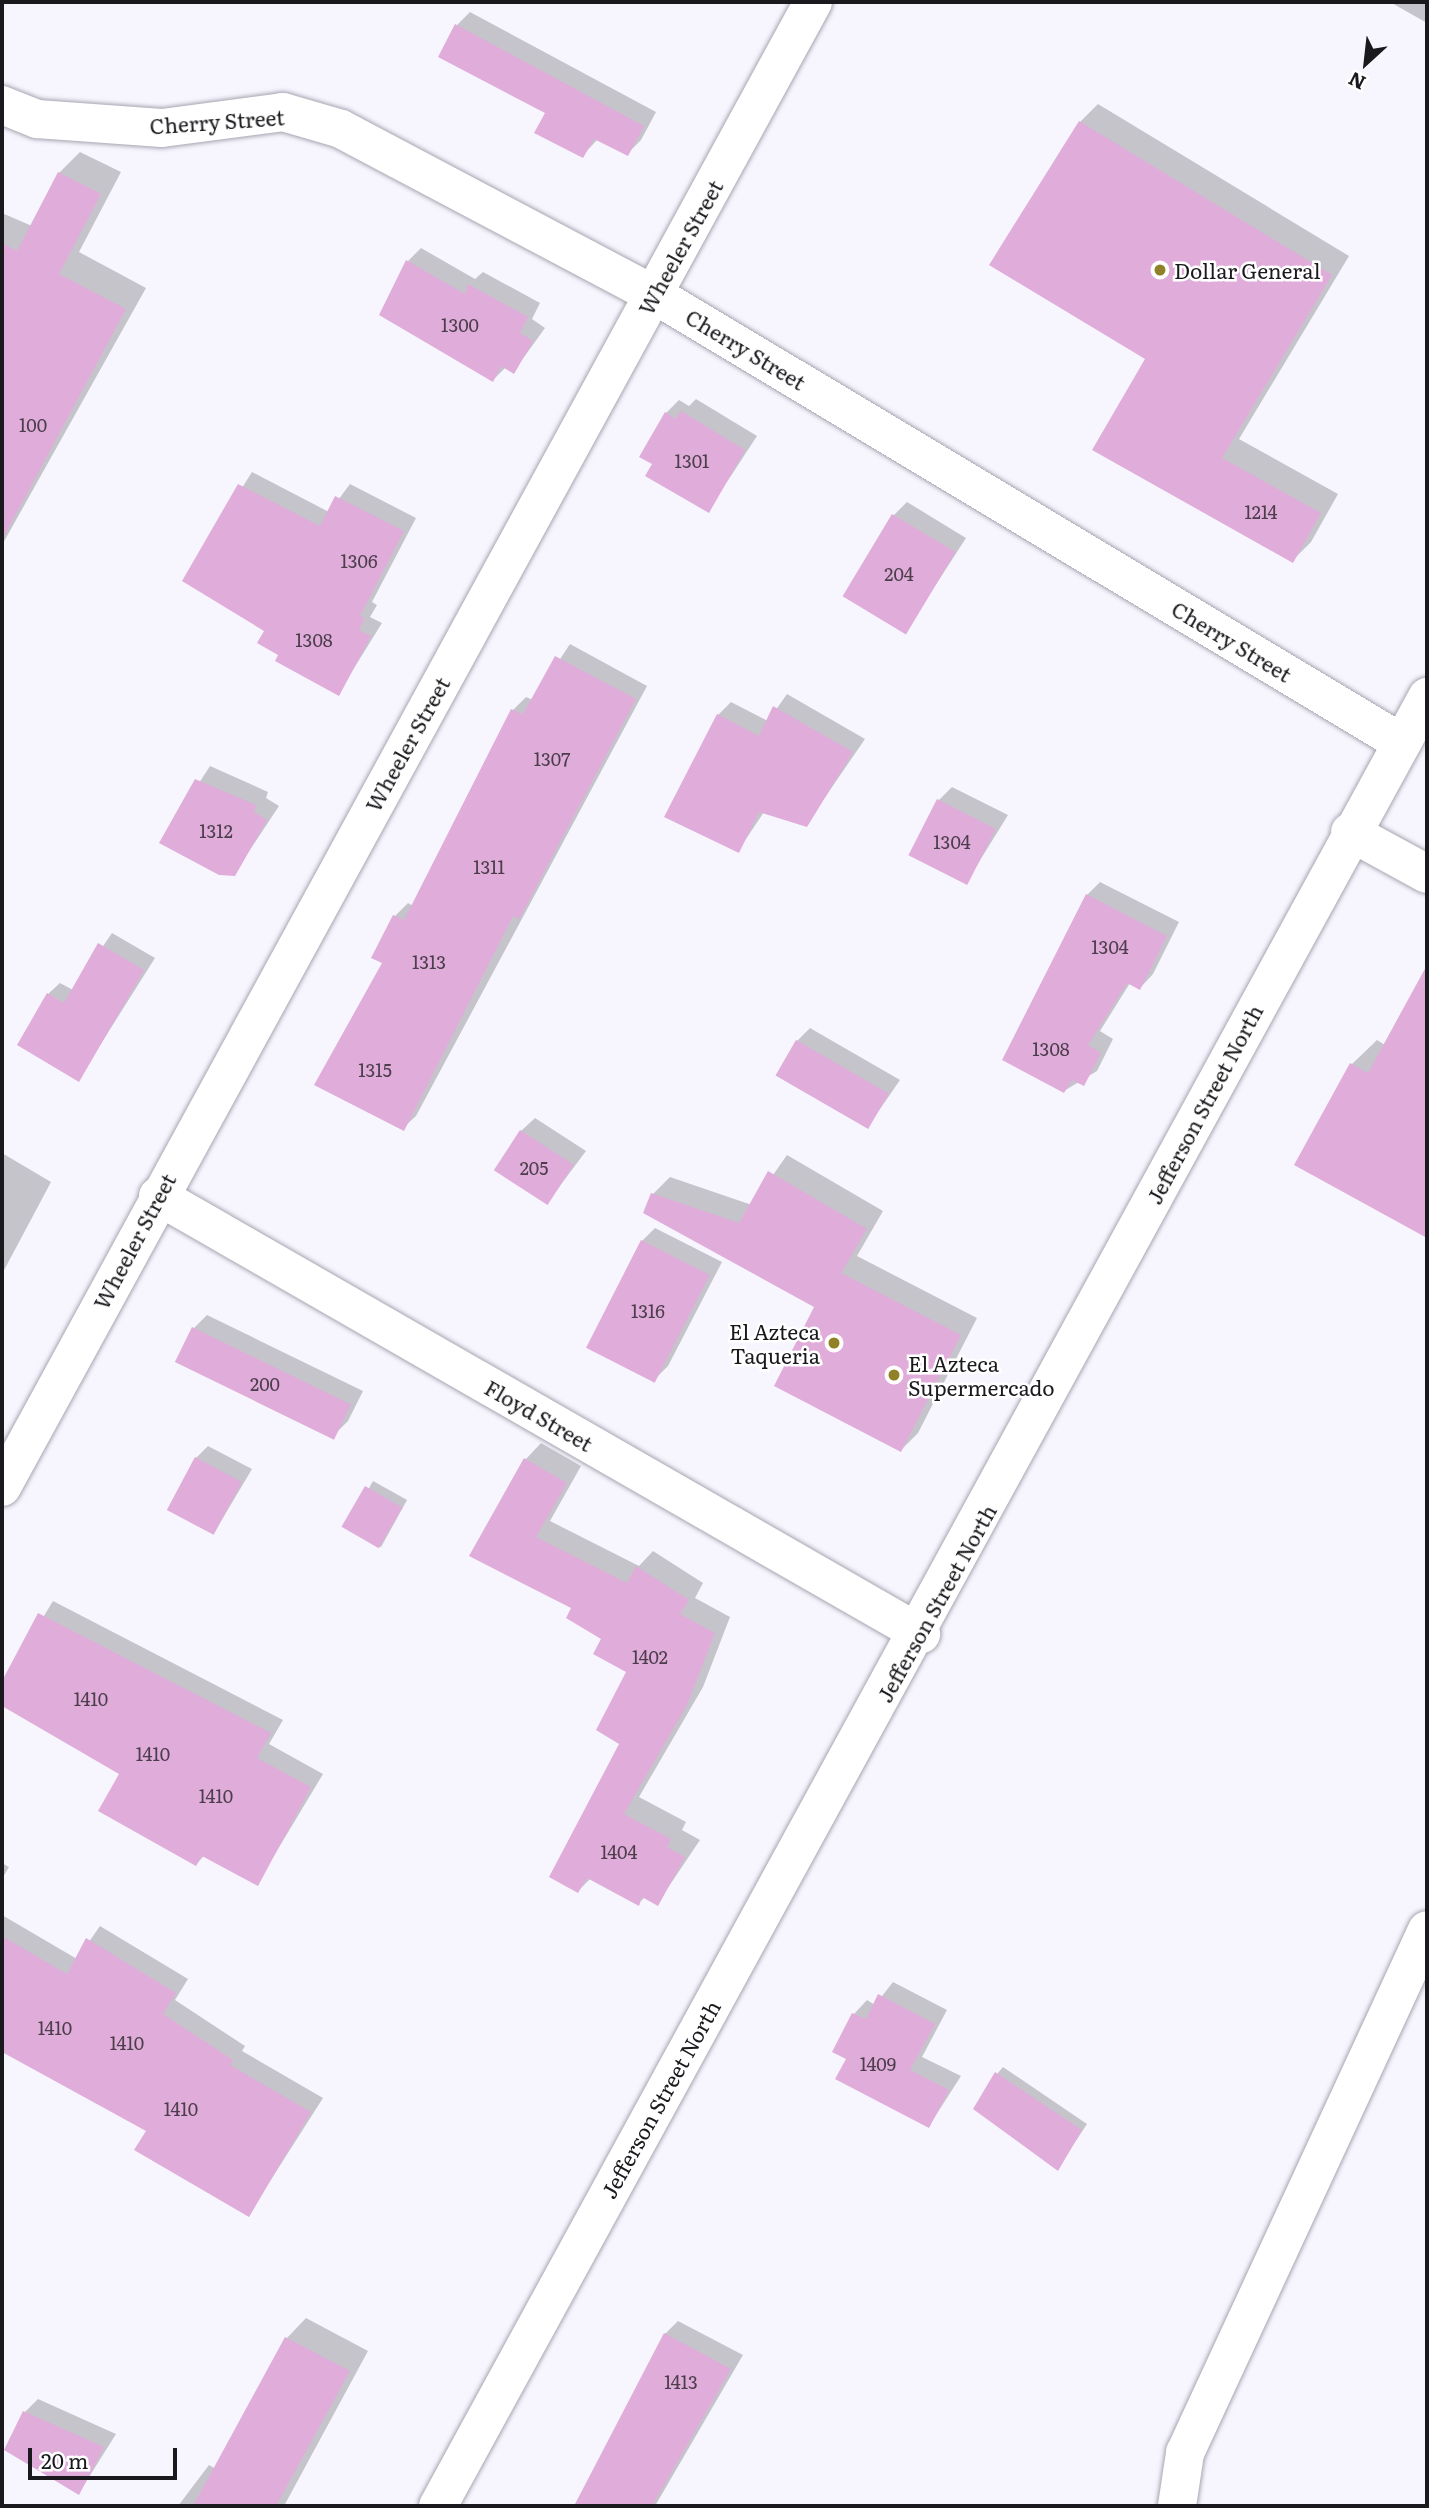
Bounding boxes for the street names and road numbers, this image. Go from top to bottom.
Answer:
street label: Cherry Street [149,104,285,138]
street label: Wheeler Street [633,175,727,319]
street label: Cherry Street [682,303,810,395]
street label: Cherry Street [1168,595,1296,687]
street label: Wheeler Street [360,672,454,816]
street label: Jefferson Street North [1141,1000,1267,1208]
street label: Wheeler Street [88,1169,180,1313]
street label: Floyd Street [481,1374,597,1456]
street label: Jefferson Street North [871,1500,1001,1706]
street label: Jefferson Street North [595,1996,725,2202]

